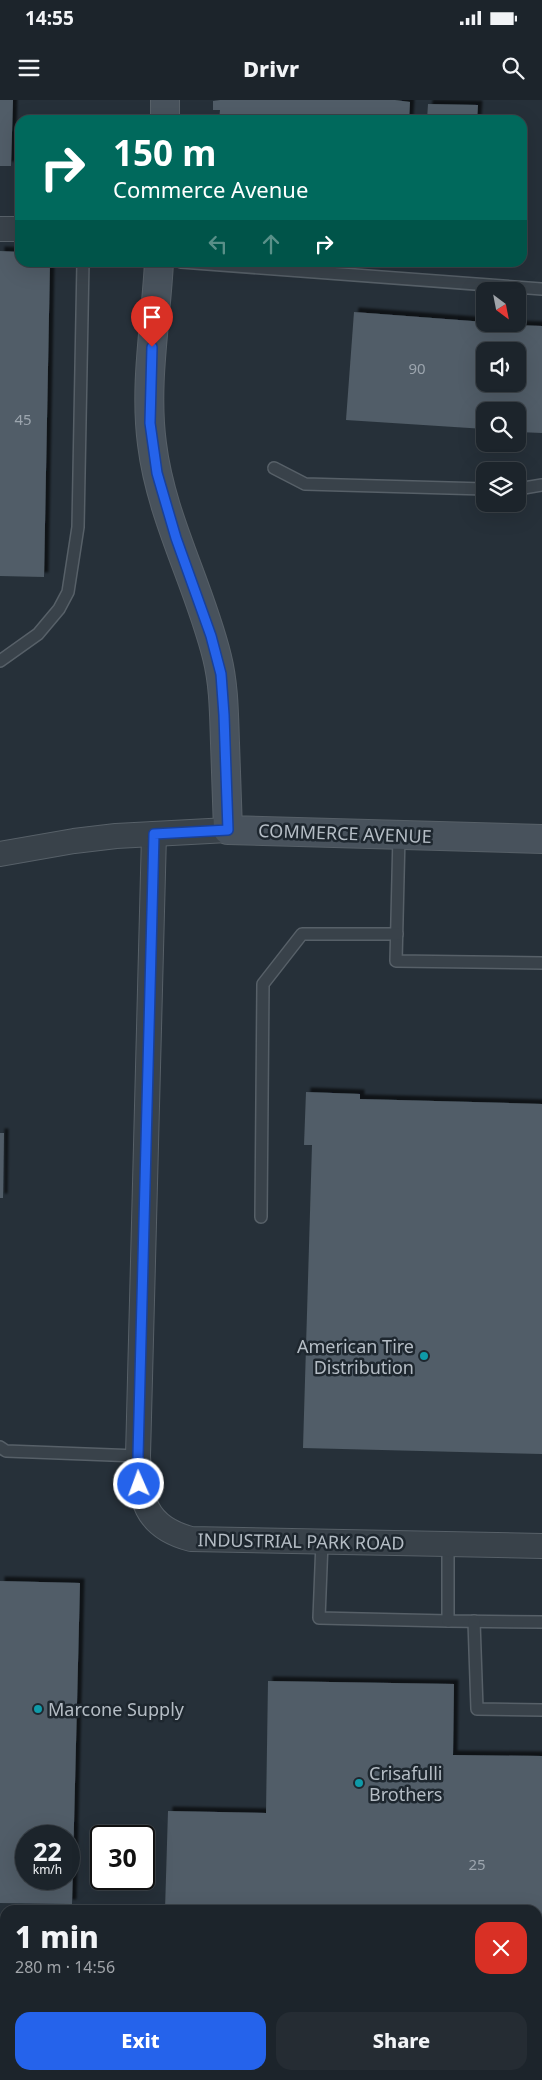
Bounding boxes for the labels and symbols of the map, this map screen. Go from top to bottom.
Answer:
north arrow [476,282,526,332]
pin [131,296,173,347]
house number: 90 [408,358,426,378]
house number: 45 [14,409,32,429]
street label: COMMERCE AVENUE [258,818,432,848]
place label: American Tire Distribution [297,1334,414,1379]
marker: American Tire Distribution [418,1350,430,1362]
position arrow [112,1457,164,1509]
street label: INDUSTRIAL PARK ROAD [197,1527,405,1555]
place label: Marcone Supply [48,1697,185,1721]
marker: Marcone Supply [32,1703,44,1715]
place label: Crisafulli Brothers [369,1761,443,1806]
marker: Crisafulli Brothers [353,1777,365,1789]
speed limit sign: 30 [90,1825,155,1890]
house number: 25 [468,1854,486,1874]

